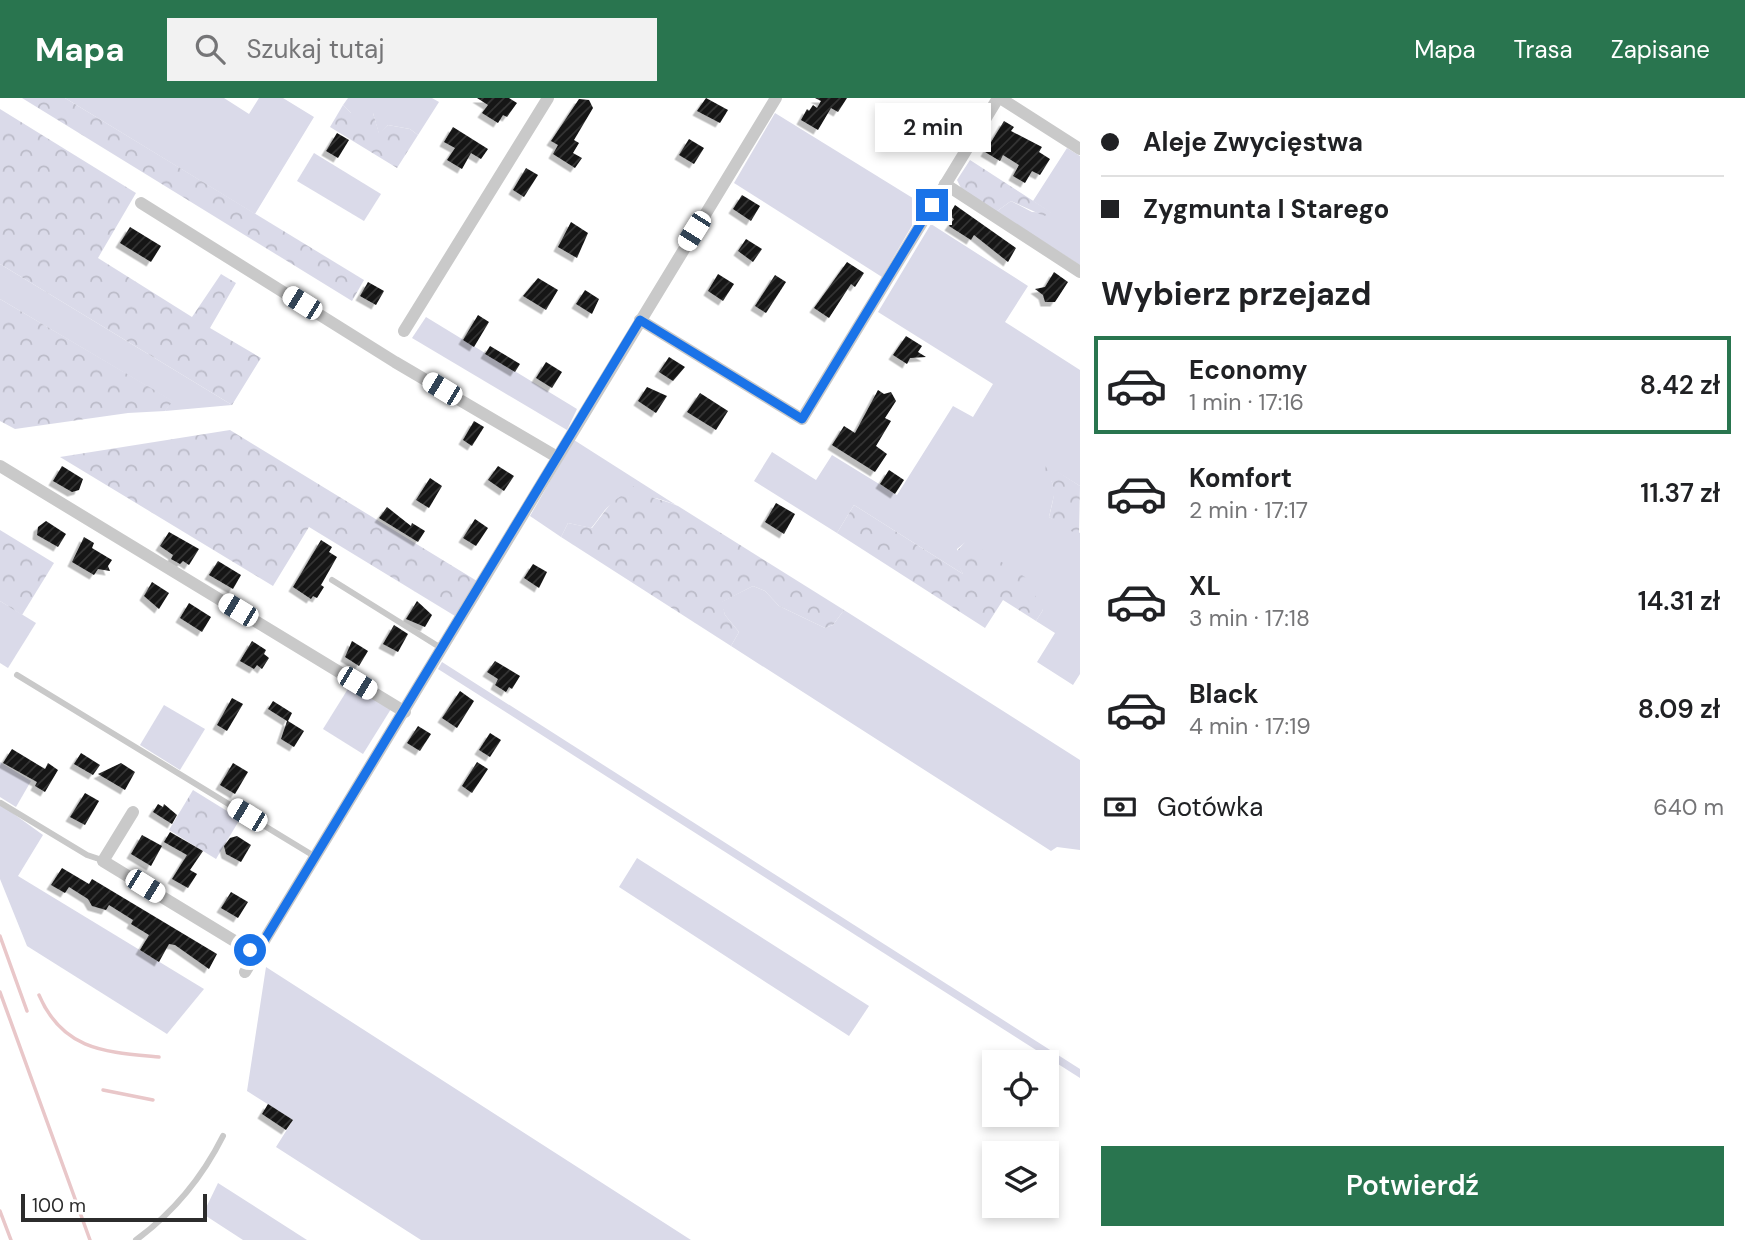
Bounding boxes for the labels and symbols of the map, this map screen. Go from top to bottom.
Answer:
callout: 2 min [874,104,990,153]
route end [916,189,948,221]
car [674,208,715,254]
car [279,283,326,323]
car [419,369,466,409]
car [215,590,262,630]
car [334,663,381,703]
car [224,795,271,835]
car [122,866,169,906]
route start [234,934,266,966]
scale bar [21,1191,206,1223]

